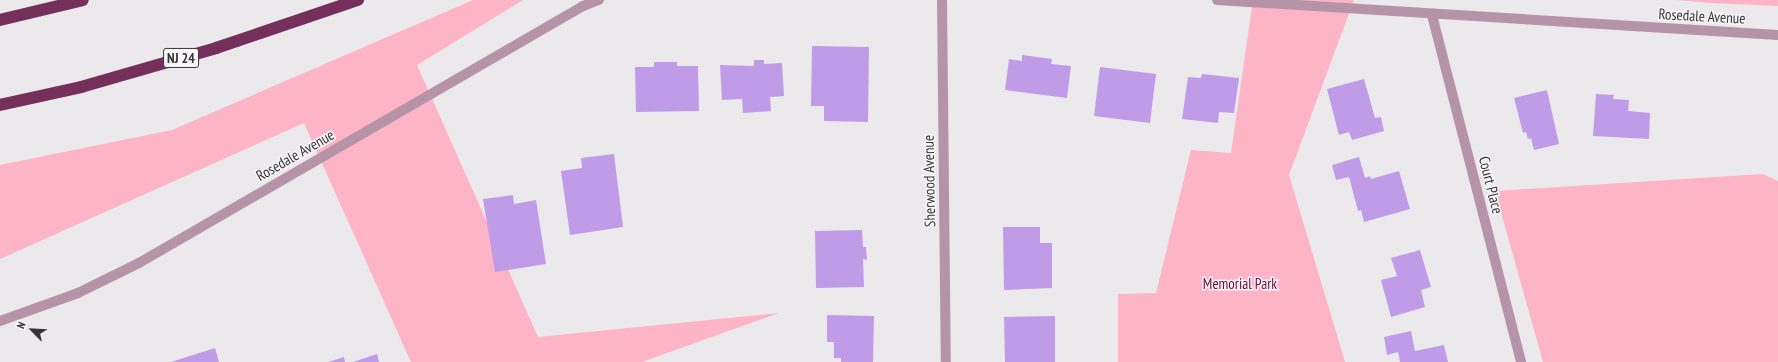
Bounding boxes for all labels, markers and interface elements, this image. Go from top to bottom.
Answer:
street label: Rosedale Avenue [1658,5,1746,27]
road number: NJ 24 [163,46,199,70]
street label: Rosedale Avenue [253,125,337,185]
street label: Sherwood Avenue [919,135,939,227]
street label: Court Place [1475,154,1507,216]
park label: Memorial Park [1203,275,1277,293]
north arrow [12,310,52,350]
text: N [13,320,29,331]

